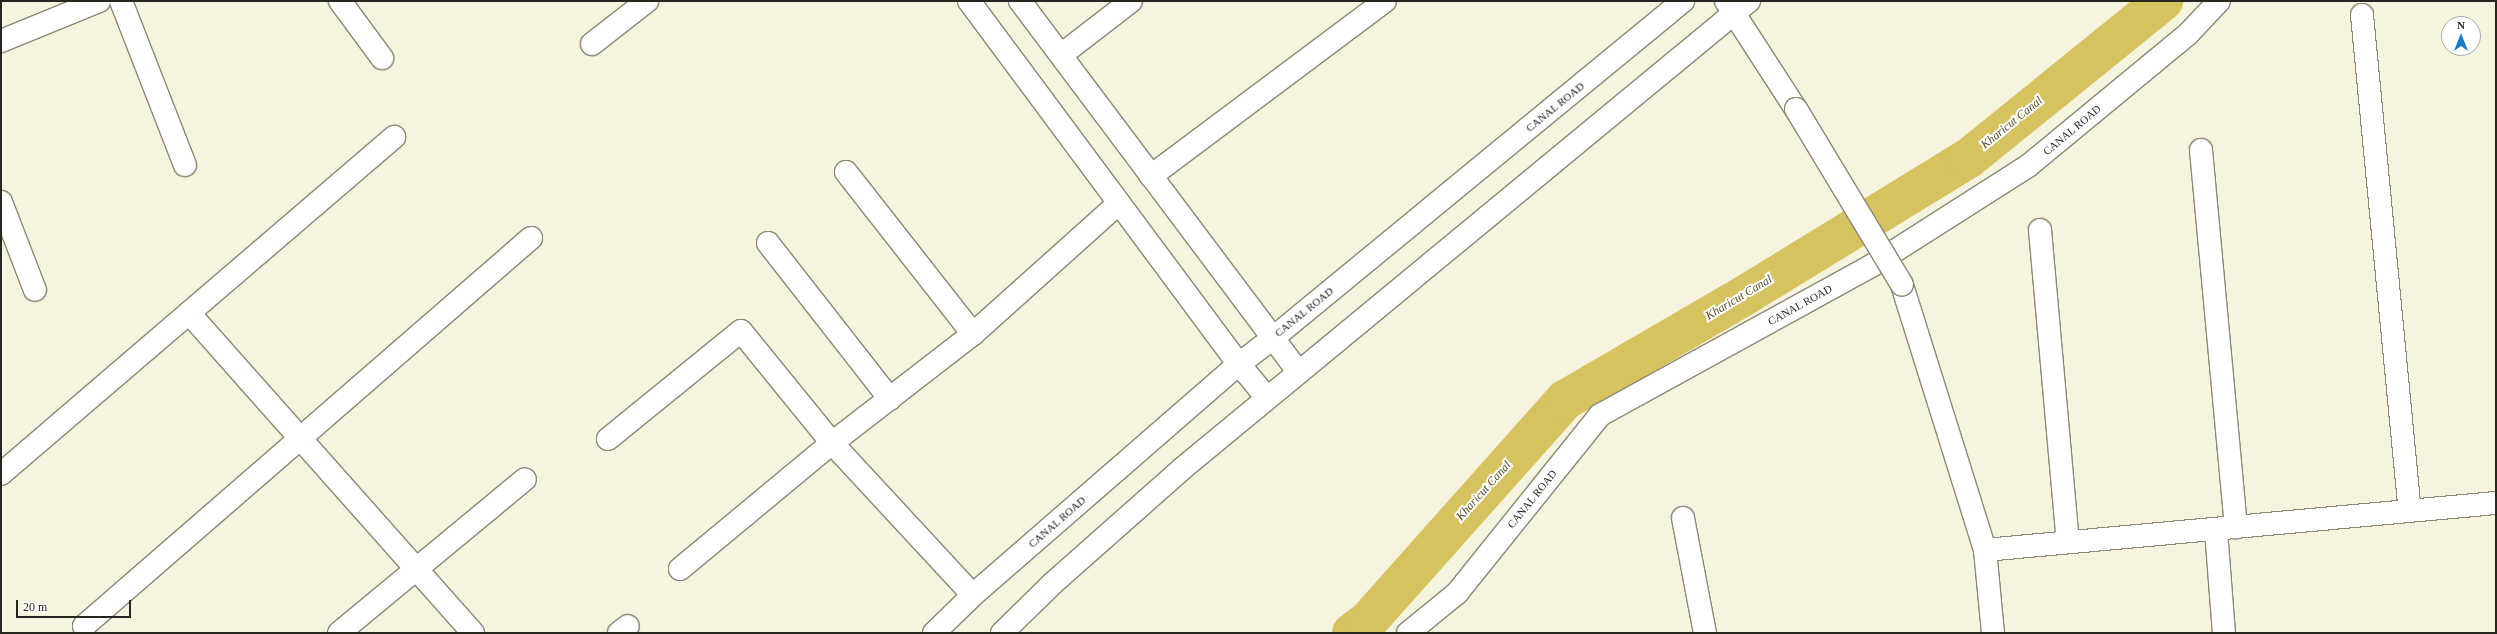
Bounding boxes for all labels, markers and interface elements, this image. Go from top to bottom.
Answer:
north arrow [2441,16,2481,56]
text: N [2457,19,2465,31]
street label: CANAL ROAD [1523,79,1587,135]
water label: Kharicut Canal [1978,94,2046,152]
street label: CANAL ROAD [2040,102,2104,158]
water label: Kharicut Canal [1703,273,1775,323]
street label: CANAL ROAD [1765,282,1835,328]
street label: CANAL ROAD [1272,284,1336,340]
water label: Kharicut Canal [1454,458,1514,524]
street label: CANAL ROAD [1504,467,1560,531]
street label: CANAL ROAD [1026,493,1088,551]
scale bar [18,592,133,618]
text: 20 m [23,600,47,614]

